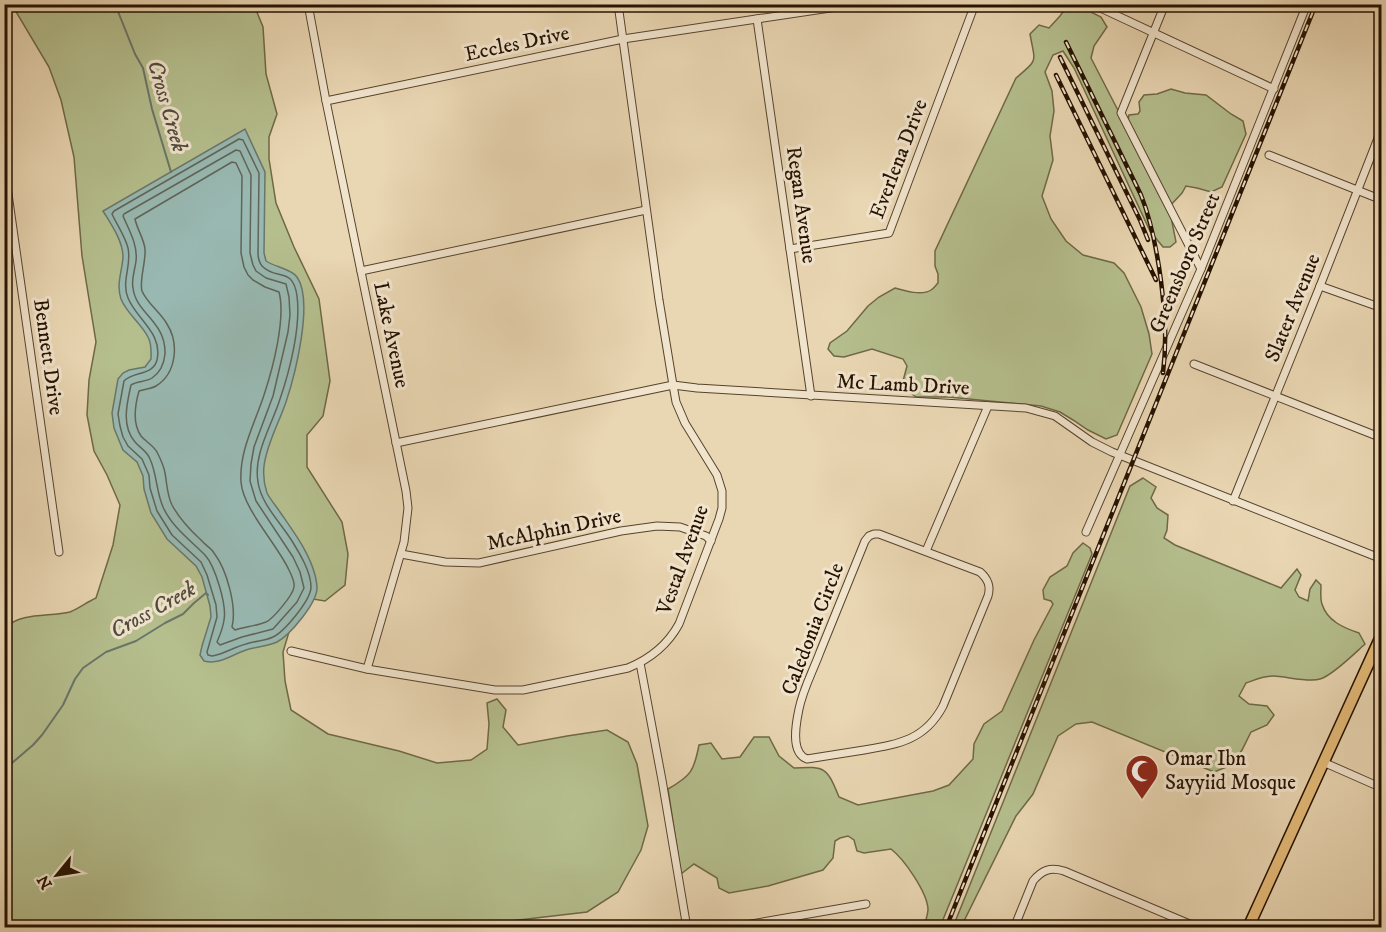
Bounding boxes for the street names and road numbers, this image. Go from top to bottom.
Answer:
street label: Eccles Drive [462,20,572,68]
street label: Everlena Drive [864,95,934,223]
street label: Regan Avenue [780,145,822,265]
street label: Greensboro Street [1144,189,1226,337]
street label: Slater Avenue [1259,250,1327,366]
street label: Lake Avenue [367,279,415,391]
street label: Bennett Drive [27,297,69,417]
street label: Mc Lamb Drive [836,369,971,401]
street label: Vestal Avenue [651,501,715,619]
street label: McAlphin Drive [484,503,624,557]
street label: Caledonia Circle [776,559,850,699]

